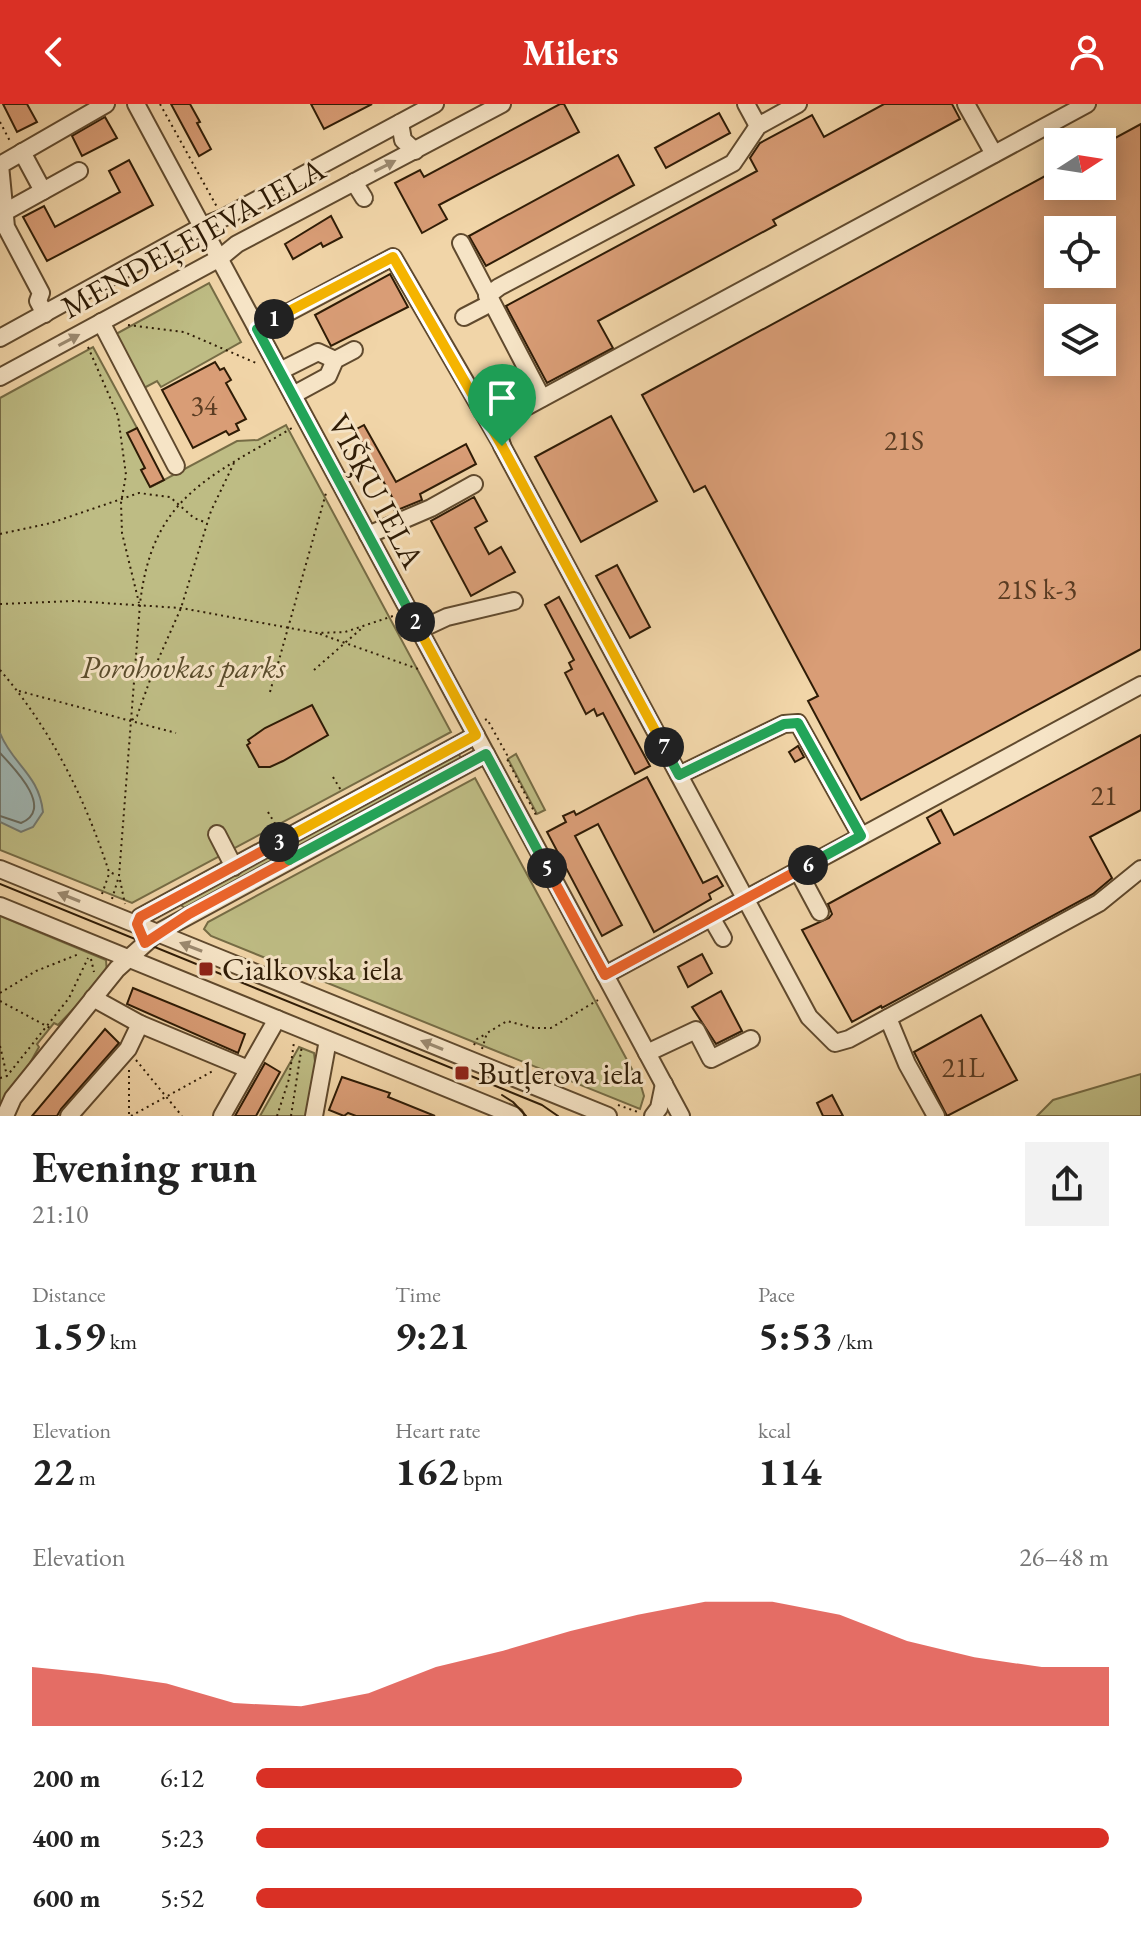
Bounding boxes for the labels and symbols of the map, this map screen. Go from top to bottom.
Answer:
north arrow [1044,128,1116,200]
street label: MENDEĻEJEVA IELA [53,148,333,328]
one-way arrow [374,159,397,172]
pin: 1 [254,299,294,339]
one-way arrow [57,333,80,346]
pin [468,364,536,446]
house number: 34 [191,387,218,423]
street label: VIŠĶU IELA [318,407,435,576]
house number: 21S [884,422,924,458]
house number: 21S k-3 [997,571,1077,607]
pin: 2 [395,602,435,642]
park label: Porohovkas parks [81,646,286,688]
pin: 7 [644,727,684,767]
house number: 21 [1091,777,1117,813]
pin: 3 [259,822,299,862]
pin: 6 [788,845,828,885]
pin: 5 [527,848,567,888]
one-way arrow [57,890,81,903]
one-way arrow [179,940,203,953]
place label: Cialkovska iela [222,948,403,990]
marker: Cialkovska iela [197,960,215,978]
one-way arrow [420,1038,444,1051]
house number: 21L [941,1049,985,1085]
place label: Butļerova iela [478,1052,644,1094]
marker: Butļerova iela [453,1064,471,1082]

